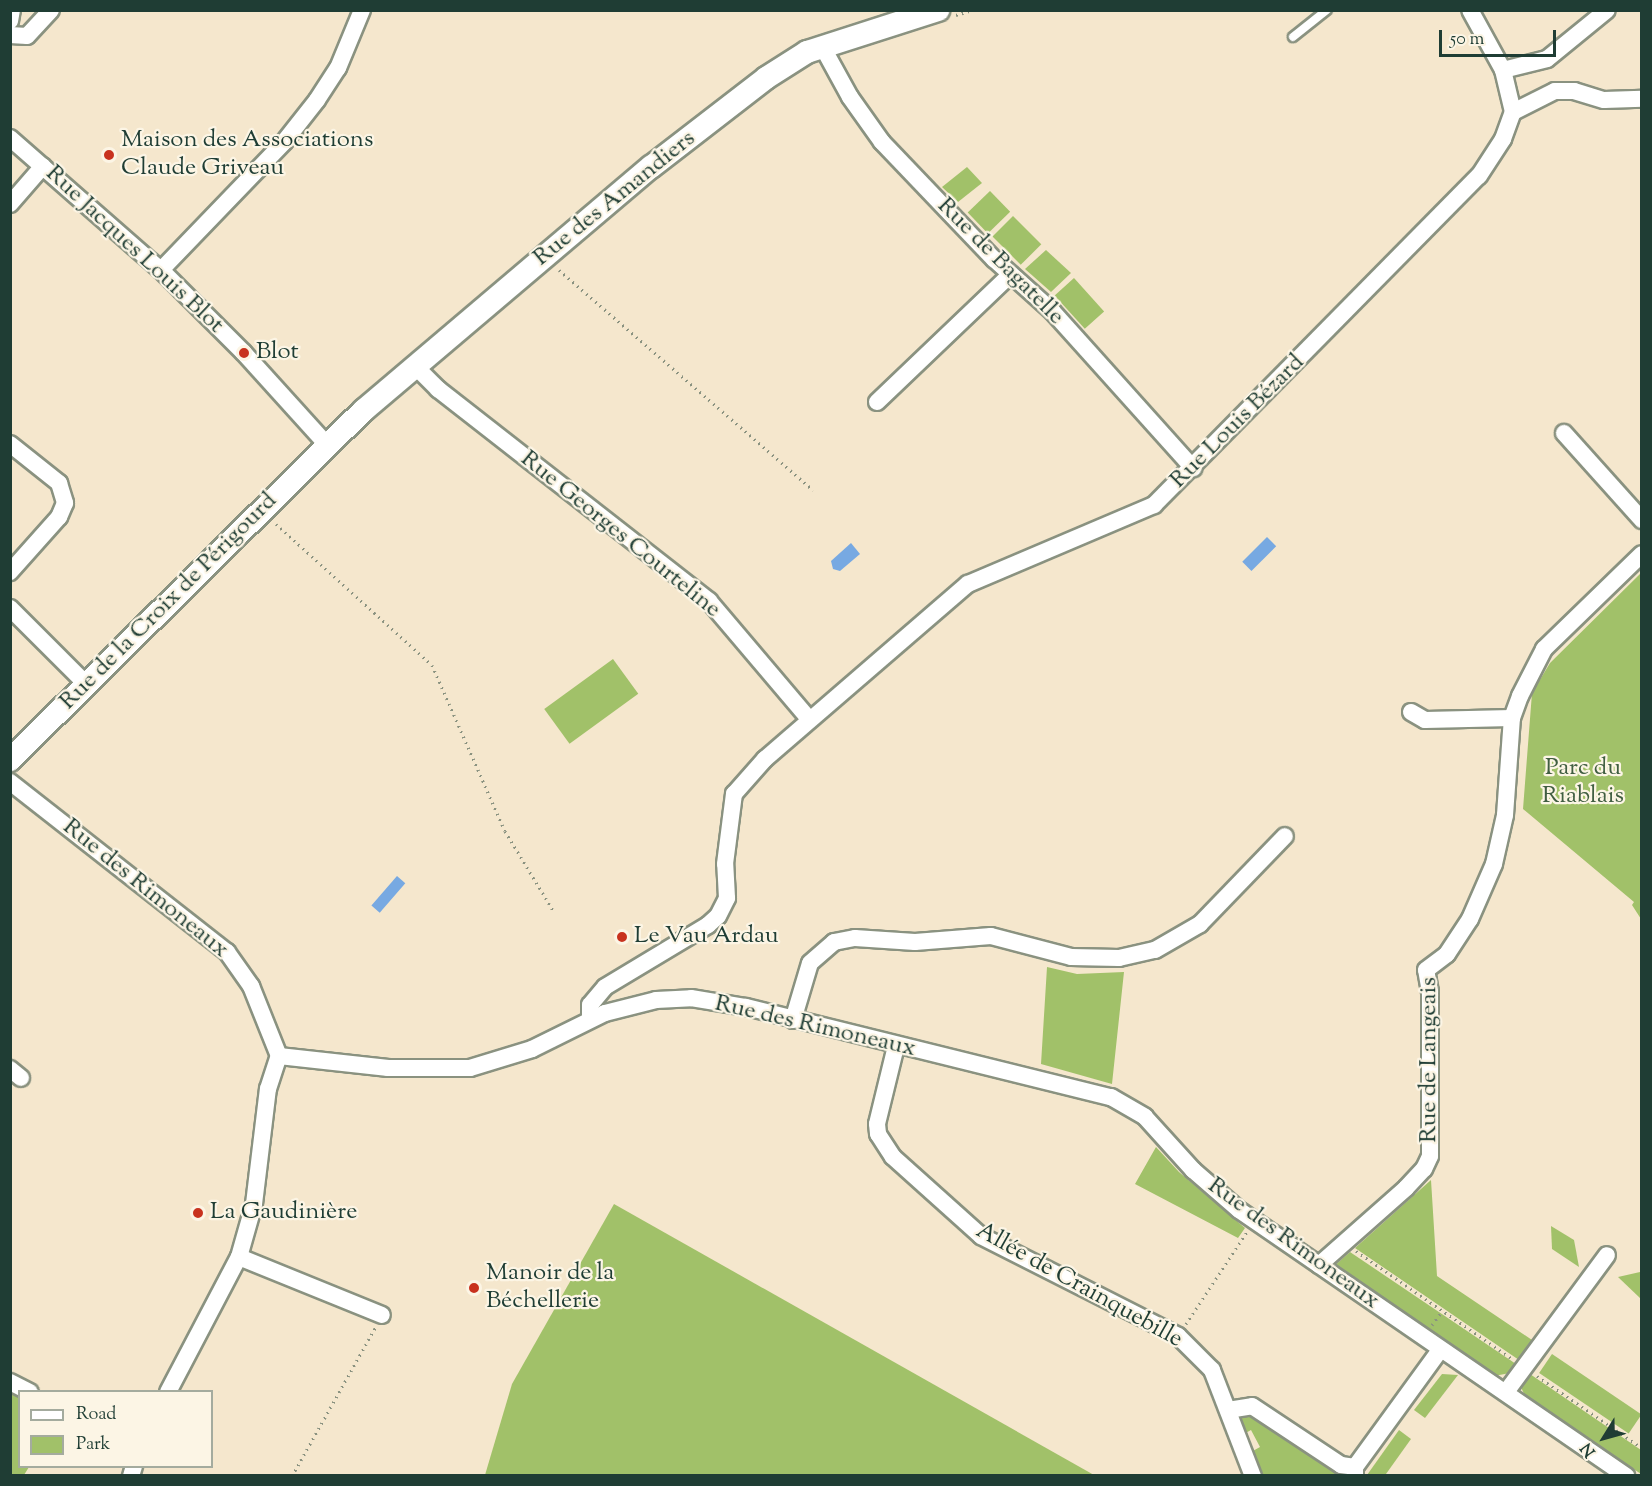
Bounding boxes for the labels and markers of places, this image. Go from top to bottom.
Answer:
place label: Maison des Associations Claude Griveau [121,127,373,183]
marker: Maison des Associations Claude Griveau [102,148,116,162]
place label: Blot [256,339,299,367]
marker: Blot [237,346,251,360]
place label: Le Vau Ardau [634,923,779,951]
marker: Le Vau Ardau [615,930,629,944]
place label: La Gaudinière [210,1199,357,1227]
marker: La Gaudinière [191,1206,205,1220]
place label: Manoir de la Béchellerie [486,1260,614,1316]
marker: Manoir de la Béchellerie [467,1281,481,1295]

